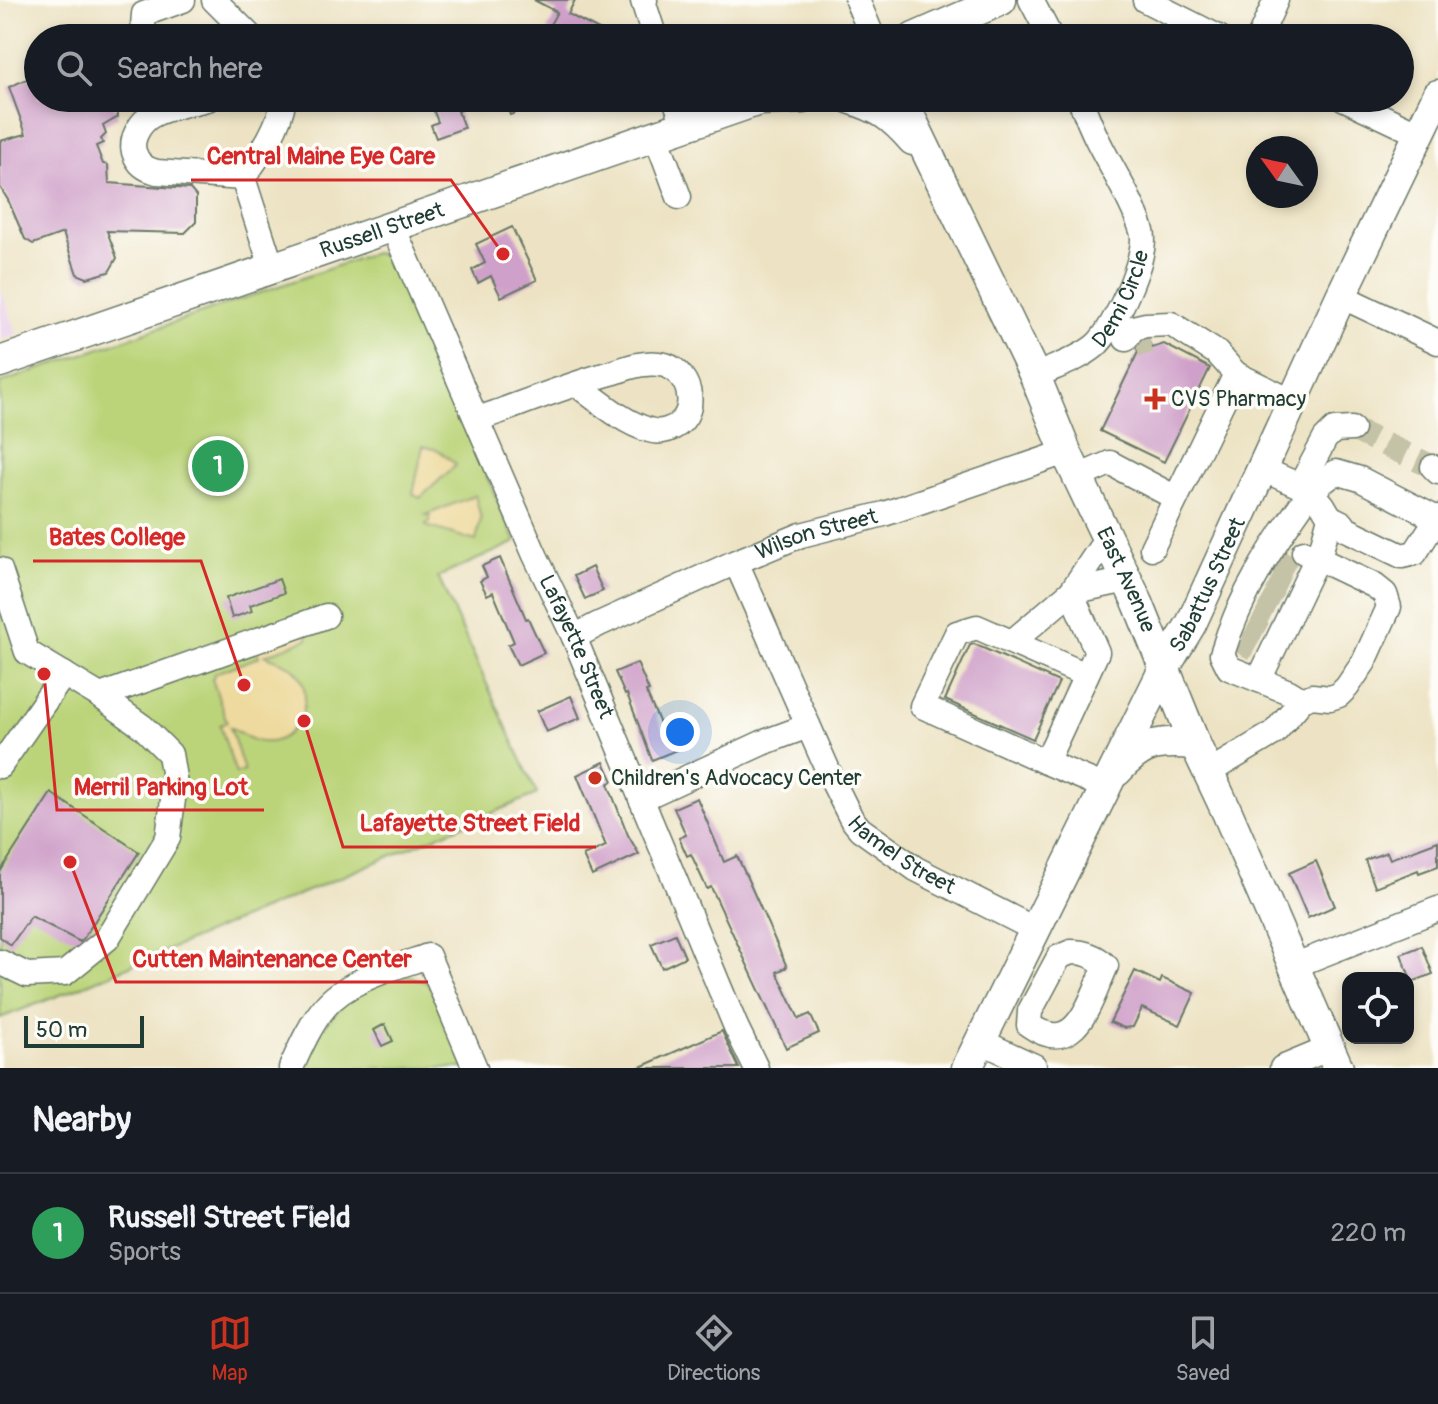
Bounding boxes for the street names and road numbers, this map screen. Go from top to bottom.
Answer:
street label: Russell Street [316,196,448,265]
street label: Demi Circle [1086,247,1155,354]
street label: Wilson Street [751,502,880,566]
street label: Sabattus Street [1163,513,1252,658]
street label: East Avenue [1090,523,1162,637]
street label: Lafayette Street [532,570,620,723]
street label: Hamel Street [841,810,960,901]

